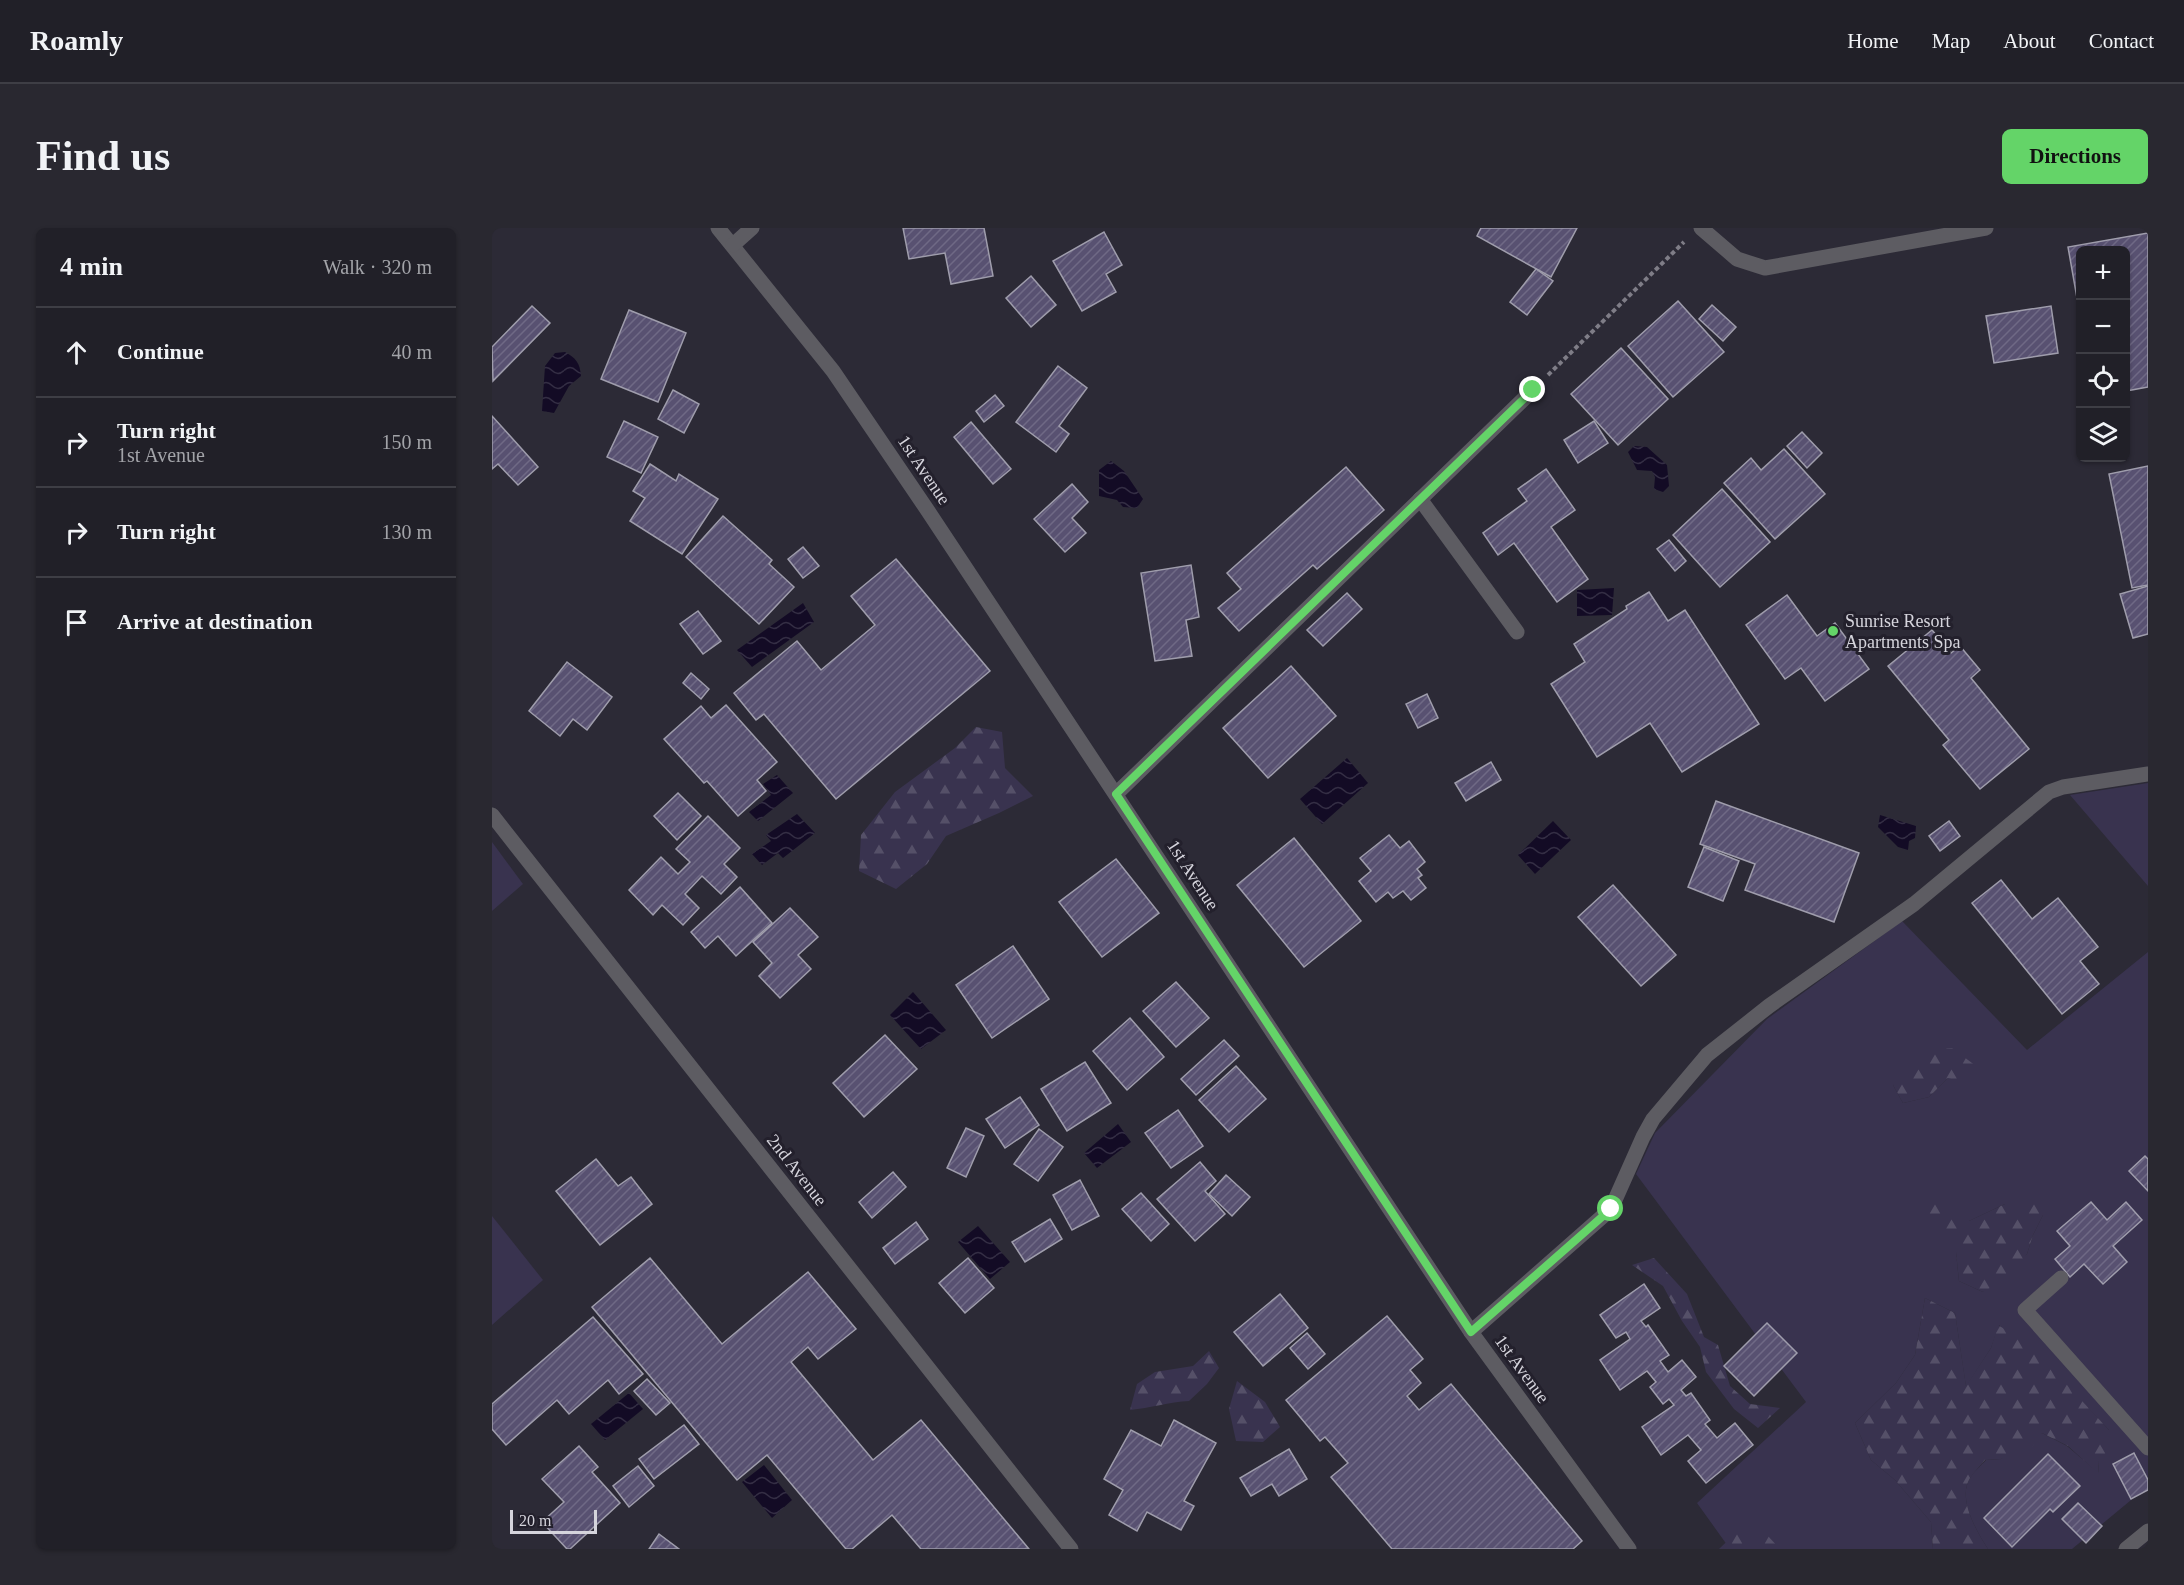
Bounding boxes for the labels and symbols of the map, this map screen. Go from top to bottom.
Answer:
route end [1519,376,1545,402]
street label: 1st Avenue [894,432,954,508]
place label: Sunrise Resort Apartments Spa [1845,611,1960,652]
marker: Sunrise Resort Apartments Spa [1826,624,1840,638]
street label: 1st Avenue [1163,836,1223,914]
street label: 2nd Avenue [763,1130,831,1210]
route start [1597,1195,1623,1221]
street label: 1st Avenue [1491,1331,1553,1407]
scale bar [510,1507,597,1534]

